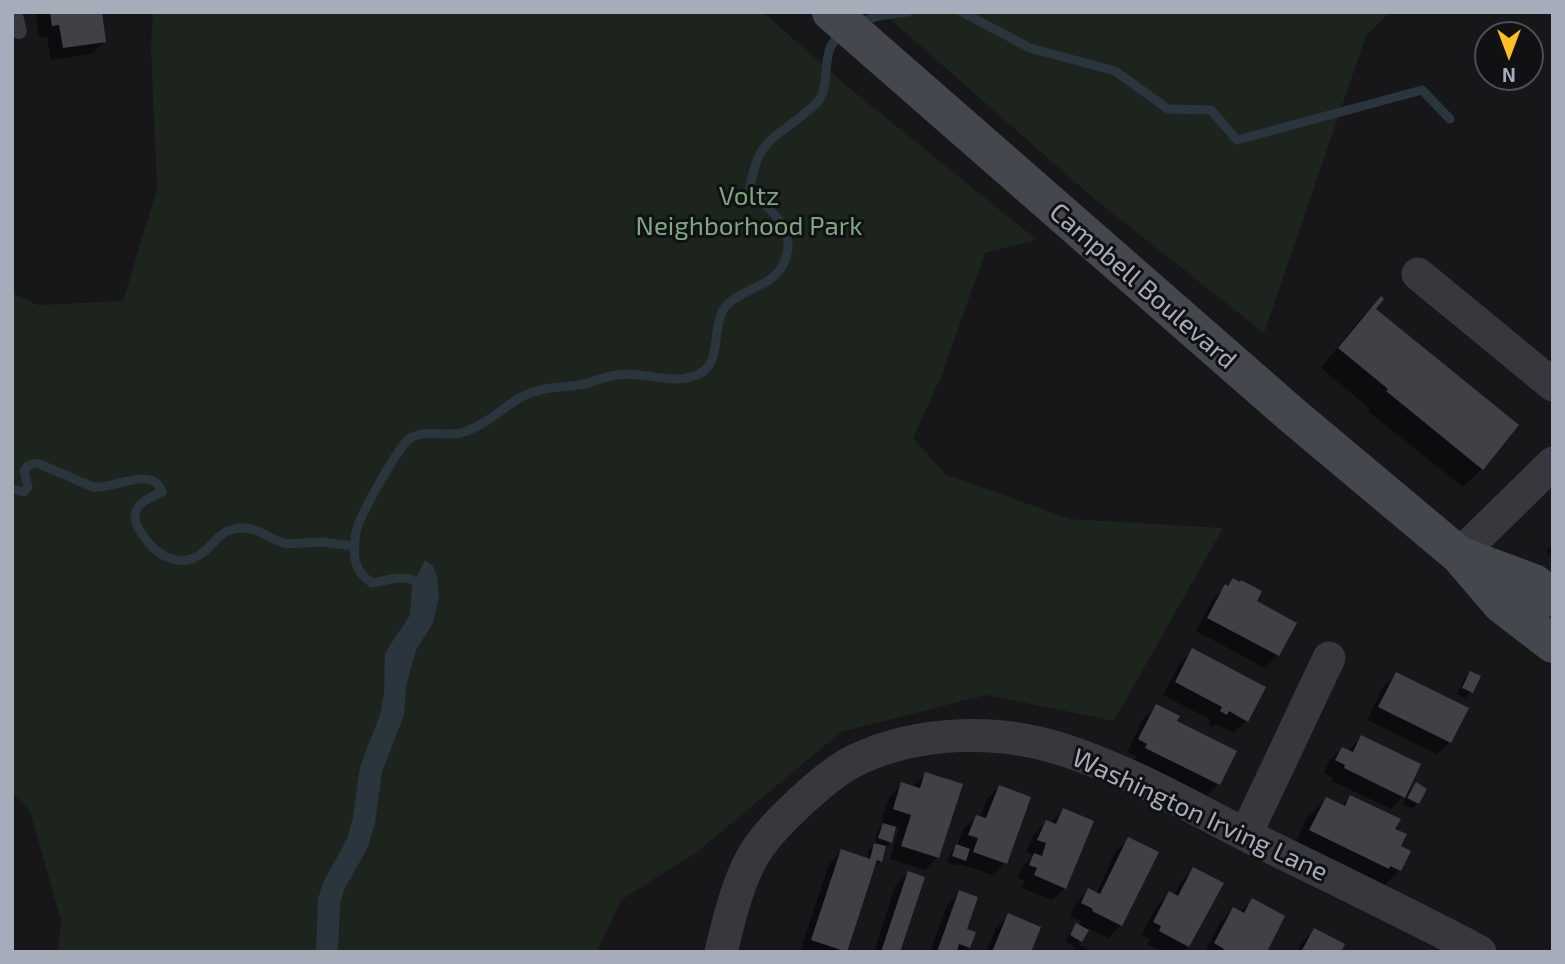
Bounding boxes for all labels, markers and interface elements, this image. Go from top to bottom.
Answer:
north arrow [1474,21,1544,91]
text: N [1502,64,1516,87]
park label: Voltz Neighborhood Park [636,180,862,242]
street label: Campbell Boulevard [1043,196,1243,376]
street label: Washington Irving Lane [1067,742,1333,888]

